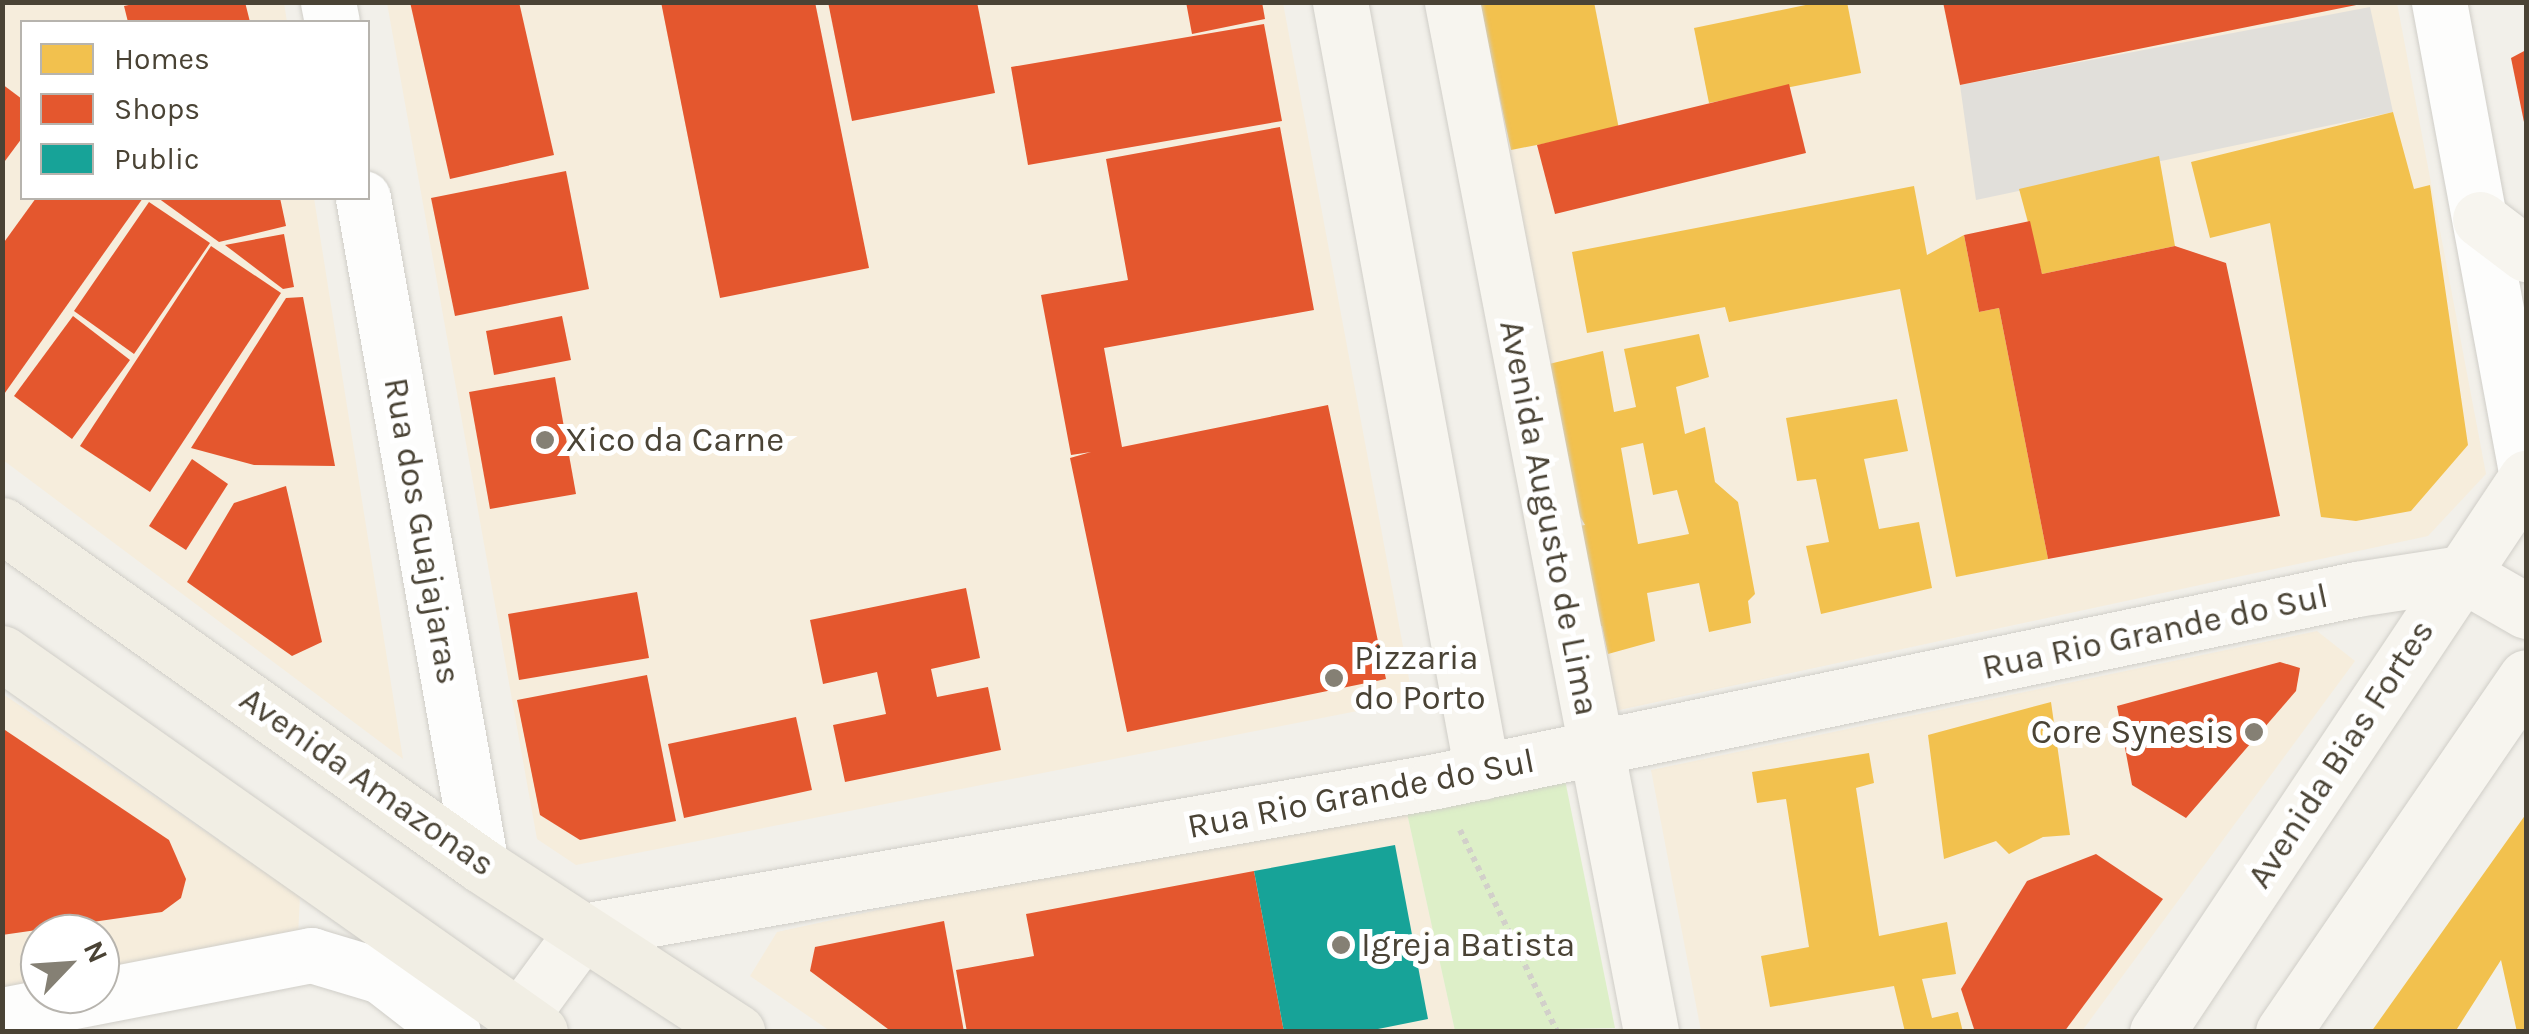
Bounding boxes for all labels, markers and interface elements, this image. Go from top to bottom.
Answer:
legend [20,20,370,200]
text: Homes [114,41,210,77]
text: Shops [114,91,200,127]
text: Public [114,141,199,177]
street label: Avenida Augusto de Lima [1490,317,1608,719]
street label: Rua dos Guajajaras [374,374,470,688]
place label: Xico da Carne [565,419,784,461]
marker: Xico da Carne [534,429,556,451]
street label: Rua Rio Grande do Sul [1978,575,2332,689]
street label: Avenida Bias Fortes [2239,612,2443,896]
place label: Pizzaria do Porto [1354,637,1486,719]
marker: Pizzaria do Porto [1323,667,1345,689]
street label: Avenida Amazonas [232,678,502,886]
place label: Core Synesis [2031,711,2234,753]
marker: Core Synesis [2243,721,2265,743]
street label: Rua Rio Grande do Sul [1184,740,1538,848]
north arrow [20,914,120,1014]
place label: Igreja Batista [1361,924,1575,966]
marker: Igreja Batista [1330,934,1352,956]
text: N [77,936,115,968]

